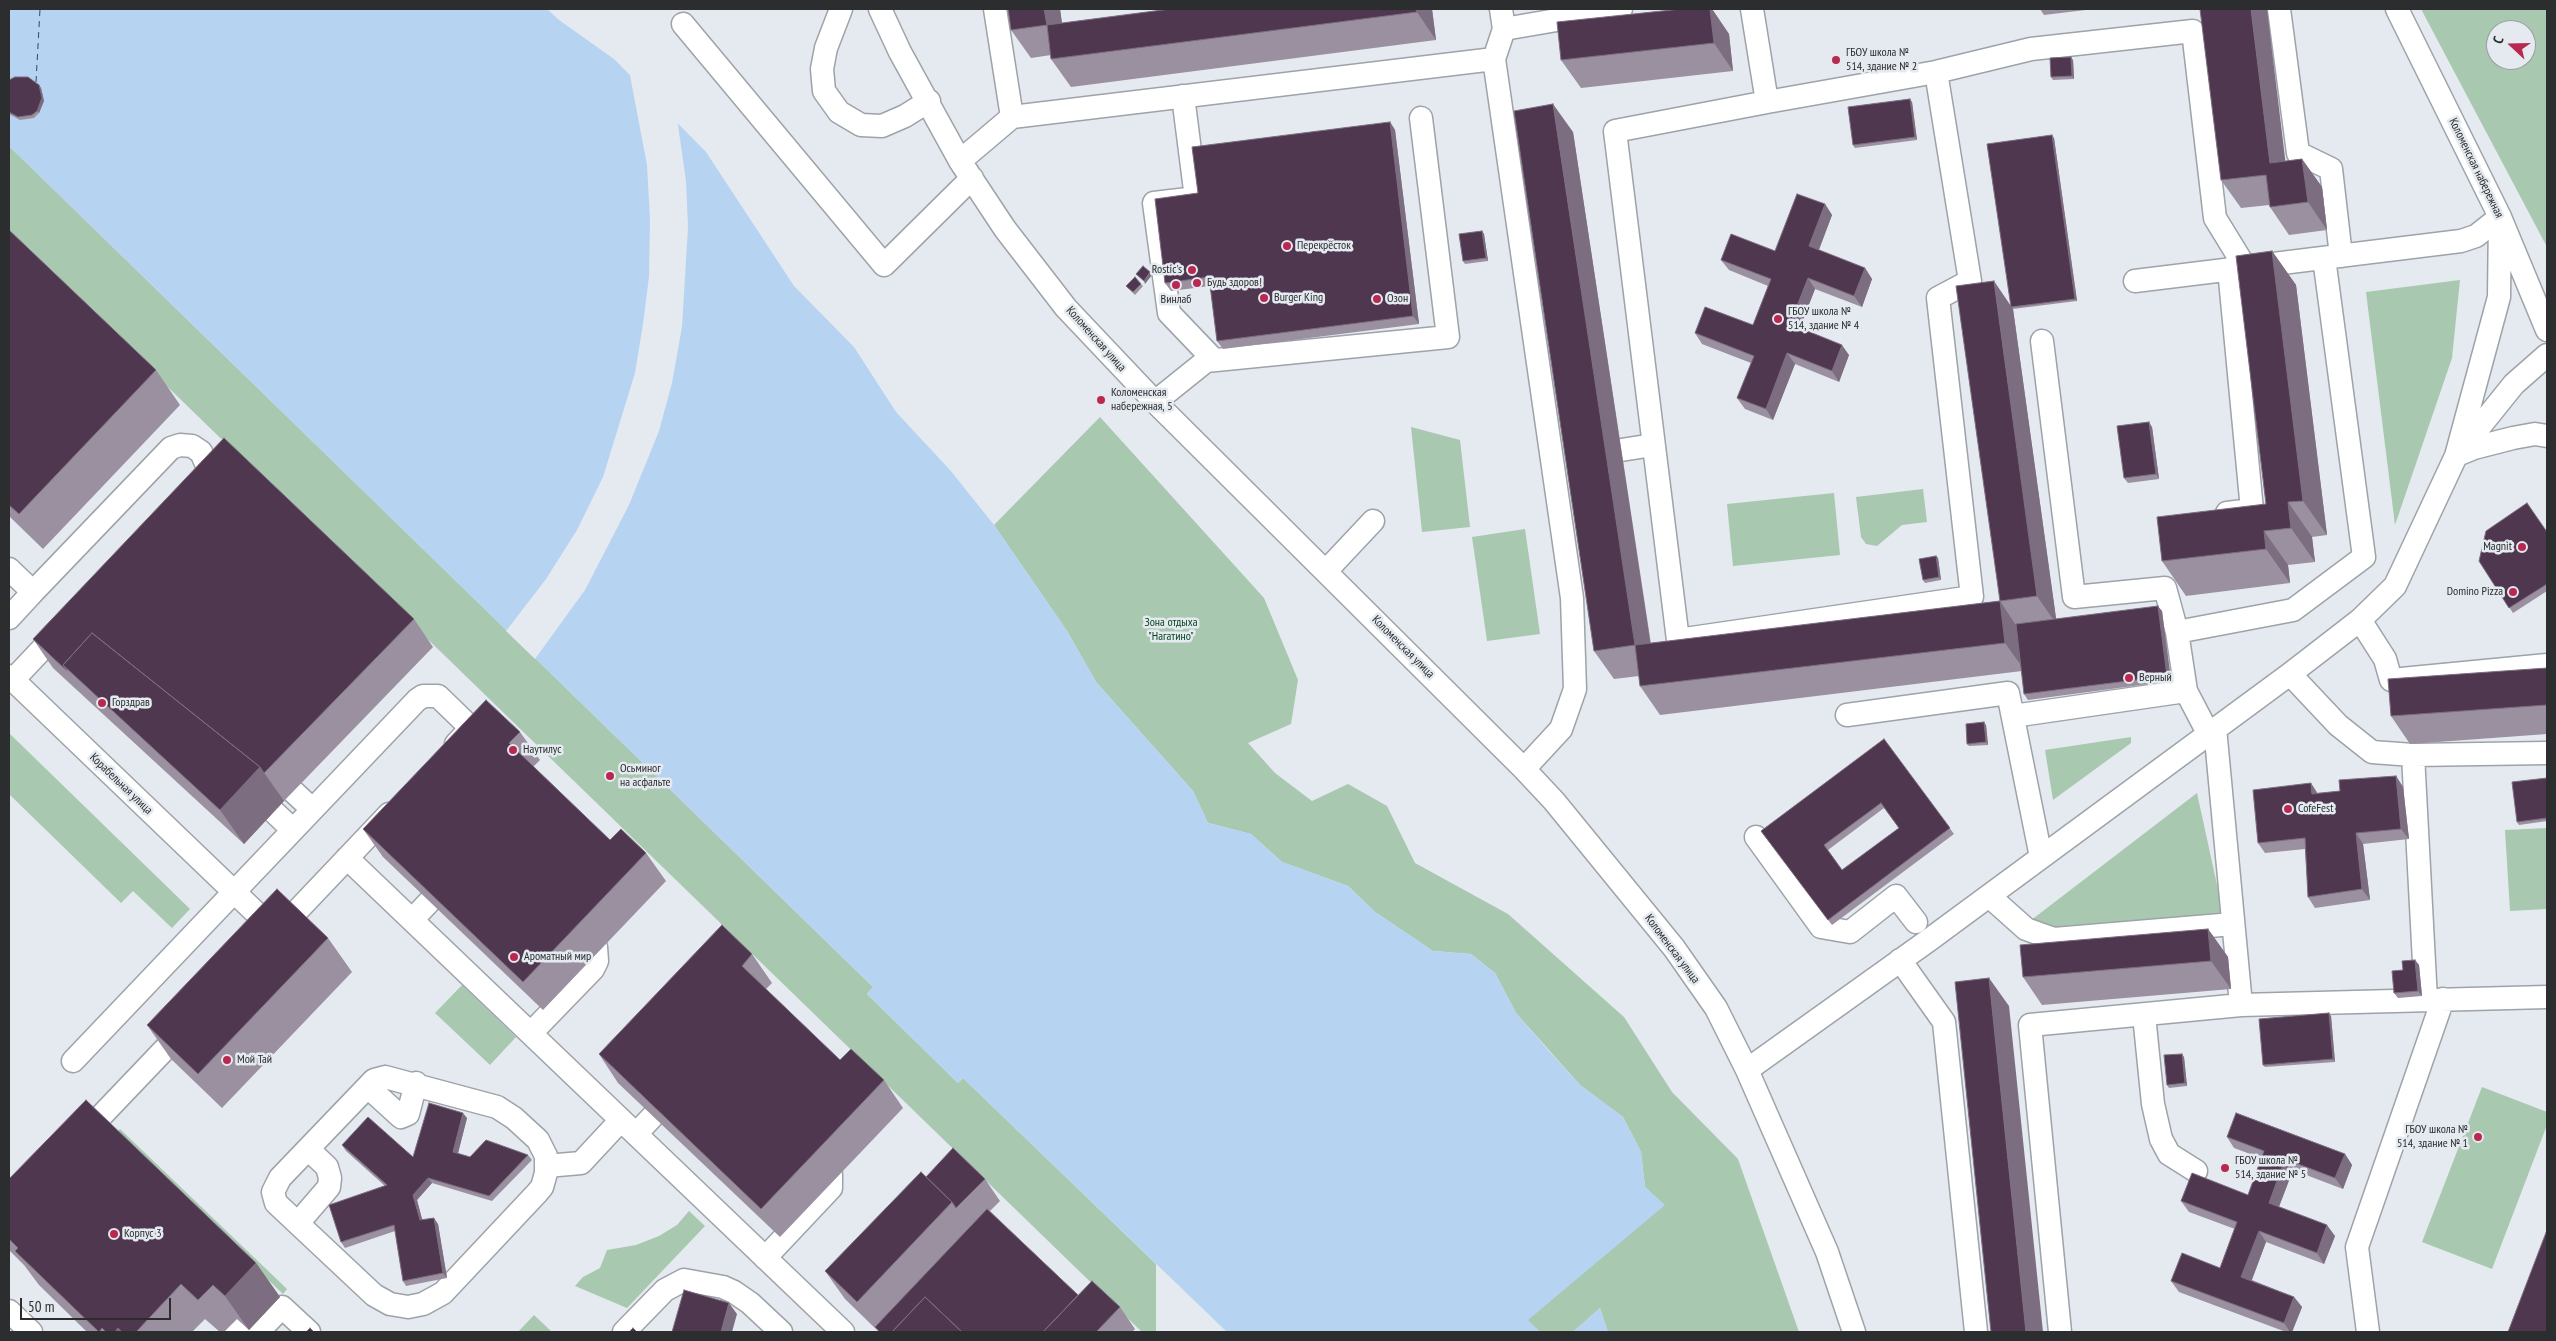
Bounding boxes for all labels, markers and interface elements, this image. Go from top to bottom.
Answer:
north arrow [2486,20,2536,70]
text: С [2488,34,2507,46]
place label: ГБОУ школа № 514, здание № 2 [1846,46,1917,74]
marker: ГБОУ школа № 514, здание № 2 [1830,54,1842,66]
street label: Коломенская набережная [2446,116,2506,220]
place label: Перекрёсток [1297,239,1351,253]
marker: Перекрёсток [1281,240,1293,252]
place label: Rostic's [1152,263,1182,277]
marker: Rostic's [1186,264,1198,276]
place label: Будь здоров! [1207,276,1262,290]
marker: Будь здоров! [1191,277,1203,289]
marker: Винлаб [1170,279,1182,291]
place label: Burger King [1274,291,1323,305]
marker: Burger King [1258,292,1270,304]
place label: Озон [1387,292,1408,306]
place label: Винлаб [1161,293,1191,307]
marker: Озон [1371,293,1383,305]
street label: Коломенская улица [1063,304,1129,374]
place label: ГБОУ школа № 514, здание № 4 [1788,305,1859,333]
marker: ГБОУ школа № 514, здание № 4 [1772,313,1784,325]
place label: Коломенская набережная, 5 [1111,386,1173,414]
marker: Коломенская набережная, 5 [1095,394,1107,406]
place label: Magnit [2483,540,2512,554]
marker: Magnit [2516,541,2528,553]
place label: Domino Pizza [2447,585,2503,599]
marker: Domino Pizza [2507,586,2519,598]
street label: Коломенская улица [1369,613,1437,681]
park label: Зона отдыха "Нагатино" [1144,616,1198,644]
place label: Верный [2139,671,2172,685]
marker: Верный [2123,672,2135,684]
place label: Горздрав [112,696,150,710]
marker: Горздрав [96,697,108,709]
place label: Наутилус [523,743,562,757]
marker: Наутилус [507,744,519,756]
street label: Корабельная улица [87,750,155,818]
place label: Осьминог на асфальте [620,762,671,790]
marker: Осьминог на асфальте [604,770,616,782]
place label: CofeFest [2298,802,2333,816]
marker: CofeFest [2282,803,2294,815]
street label: Коломенская улица [1641,912,1703,986]
place label: Ароматный мир [524,950,591,964]
marker: Ароматный мир [508,951,520,963]
place label: Мой Тай [237,1053,272,1067]
marker: Мой Тай [221,1054,233,1066]
place label: ГБОУ школа № 514, здание № 1 [2397,1123,2468,1151]
marker: ГБОУ школа № 514, здание № 1 [2472,1131,2484,1143]
place label: ГБОУ школа № 514, здание № 5 [2235,1154,2306,1182]
marker: ГБОУ школа № 514, здание № 5 [2219,1162,2231,1174]
place label: Корпус 3 [124,1227,162,1241]
marker: Корпус 3 [108,1228,120,1240]
scale bar [22,1288,174,1320]
text: 50 m [28,1297,54,1316]

